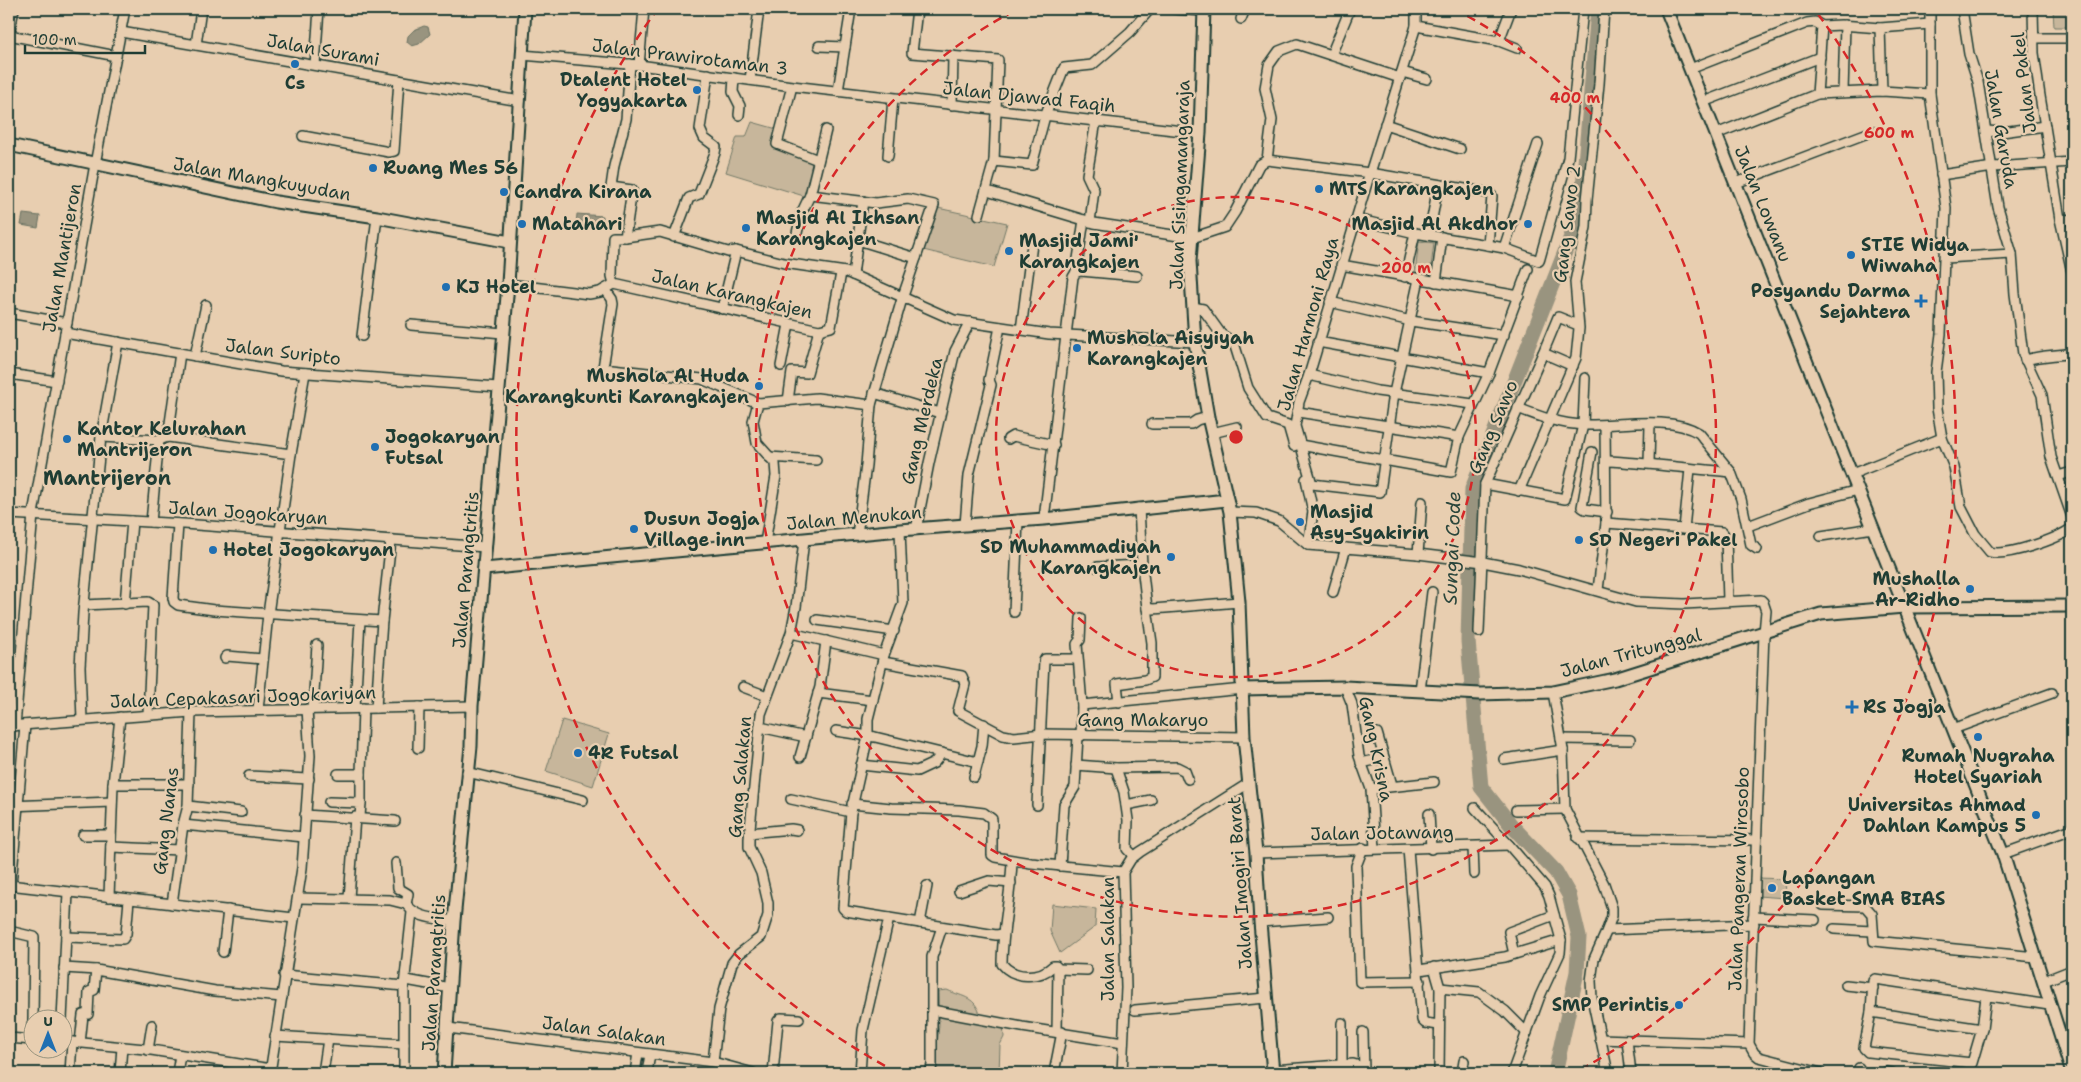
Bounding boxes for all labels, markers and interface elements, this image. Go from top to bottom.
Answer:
scale bar [25,22,145,54]
street label: Jalan Surami [265,28,381,72]
text: 100 m [32,30,77,50]
street label: Jalan Pakel [2006,31,2042,135]
street label: Jalan Prawirotaman 3 [591,33,789,81]
marker: Cs [289,58,301,70]
street label: Jalan Garuda [1979,67,2023,191]
place label: Dtalent Hotel Yogyakarta [560,68,688,113]
place label: Cs [285,71,305,95]
street label: Jalan Djawad Faqih [941,76,1117,118]
street label: Jalan Sisingamangaraja [1164,79,1196,291]
marker: Dtalent Hotel Yogyakarta [691,84,703,96]
text: 400 m [1550,88,1600,108]
text: 600 m [1864,123,1914,143]
street label: Jalan Lowanu [1729,142,1797,266]
street label: Jalan Mangkuyudan [171,152,353,206]
place label: Ruang Mes 56 [383,156,518,180]
marker: Ruang Mes 56 [367,162,379,174]
street label: Gang Sawo 2 [1548,164,1586,284]
place label: MTS Karangkajen [1329,177,1494,201]
place label: Candra Kirana [514,180,652,204]
street label: Jalan Mantijeron [37,181,87,335]
marker: MTS Karangkajen [1313,183,1325,195]
marker: Candra Kirana [498,186,510,198]
place label: Masjid Al Ikhsan Karangkajen [756,206,919,251]
place label: Matahari [532,212,623,236]
place label: Masjid Al Akdhor [1352,212,1518,236]
marker: Matahari [516,218,528,230]
marker: Masjid Al Akdhor [1522,218,1534,230]
marker: Masjid Al Ikhsan Karangkajen [740,222,752,234]
place label: Masjid Jami' Karangkajen [1019,229,1140,274]
place label: STIE Widya Wiwaha [1861,233,1970,278]
street label: Jalan Harmoni Raya [1272,234,1344,414]
marker: Masjid Jami' Karangkajen [1003,245,1015,257]
marker: STIE Widya Wiwaha [1845,249,1857,261]
text: 200 m [1381,258,1431,278]
street label: Jalan Karangkajen [649,264,815,324]
place label: KJ Hotel [456,275,536,299]
place label: Posyandu Darma Sejahtera [1751,279,1911,324]
marker: KJ Hotel [440,281,452,293]
marker: Posyandu Darma Sejahtera [1914,294,1928,308]
place label: Mushola Aisyiyah Karangkajen [1087,326,1254,371]
street label: Jalan Suripto [224,333,342,371]
marker: Mushola Aisyiyah Karangkajen [1071,342,1083,354]
street label: Gang Merdeka [896,355,948,487]
place label: Mushola Al Huda Karangkunti Karangkajen [505,364,750,409]
street label: Gang Sawo [1462,376,1524,478]
marker: Mushola Al Huda Karangkunti Karangkajen [753,380,765,392]
place label: Kantor Kelurahan Mantrijeron [77,417,246,462]
place label: Jogokaryan Futsal [385,425,500,470]
centre of rings [1227,428,1245,446]
marker: Kantor Kelurahan Mantrijeron [61,433,73,445]
marker: Jogokaryan Futsal [369,441,381,453]
district label: Mantrijeron [43,465,171,491]
street label: Jalan Parangtritis [447,490,485,650]
water label: Sungai Code [1438,491,1466,605]
street label: Jalan Jogokaryan [167,495,329,531]
street label: Jalan Menukan [785,500,923,536]
place label: Masjid Asy-Syakirin [1310,500,1429,545]
place label: Dusun Jogja Village inn [644,507,760,552]
marker: Masjid Asy-Syakirin [1294,516,1306,528]
marker: Dusun Jogja Village inn [628,523,640,535]
place label: SD Negeri Pakel [1589,528,1737,552]
marker: SD Negeri Pakel [1573,534,1585,546]
place label: SD Muhammadiyah Karangkajen [980,535,1161,580]
place label: Hotel Jogokaryan [223,538,394,562]
marker: Hotel Jogokaryan [207,544,219,556]
marker: SD Muhammadiyah Karangkajen [1165,551,1177,563]
place label: Mushalla Ar-Ridho [1872,567,1961,612]
marker: Mushalla Ar-Ridho [1964,583,1976,595]
street label: Jalan Tritunggal [1558,623,1705,683]
street label: Jalan Cepakasari Jogokariyan [109,680,377,714]
street label: Gang Krisna [1353,694,1399,804]
place label: RS Jogja [1863,695,1946,719]
marker: RS Jogja [1845,700,1859,714]
street label: Gang Makaryo [1077,708,1209,732]
street label: Gang Salakan [723,715,757,839]
marker: Rumah Nugraha Hotel Syariah [1972,731,1984,743]
place label: 4R Futsal [588,741,678,765]
place label: Rumah Nugraha Hotel Syariah [1901,744,2055,789]
marker: 4R Futsal [572,747,584,759]
street label: Gang Nanas [147,766,185,876]
street label: Jalan Pangeran Wirosobo [1723,766,1755,992]
place label: Universitas Ahmad Dahlan Kampus 5 [1848,793,2026,838]
street label: Jalan Imogiri Barat [1222,795,1258,970]
marker: Universitas Ahmad Dahlan Kampus 5 [2030,809,2042,821]
street label: Jalan Jotawang [1310,820,1454,846]
place label: Lapangan Basket SMA BIAS [1782,866,1945,911]
street label: Jalan Salakan [1096,877,1120,1001]
marker: Lapangan Basket SMA BIAS [1766,882,1778,894]
street label: Jalan Parangtritis [417,893,451,1053]
place label: SMP Perintis [1552,993,1669,1017]
marker: SMP Perintis [1673,999,1685,1011]
north arrow [22,1010,72,1060]
street label: Jalan Salakan [540,1010,668,1052]
text: U [43,1012,53,1030]

